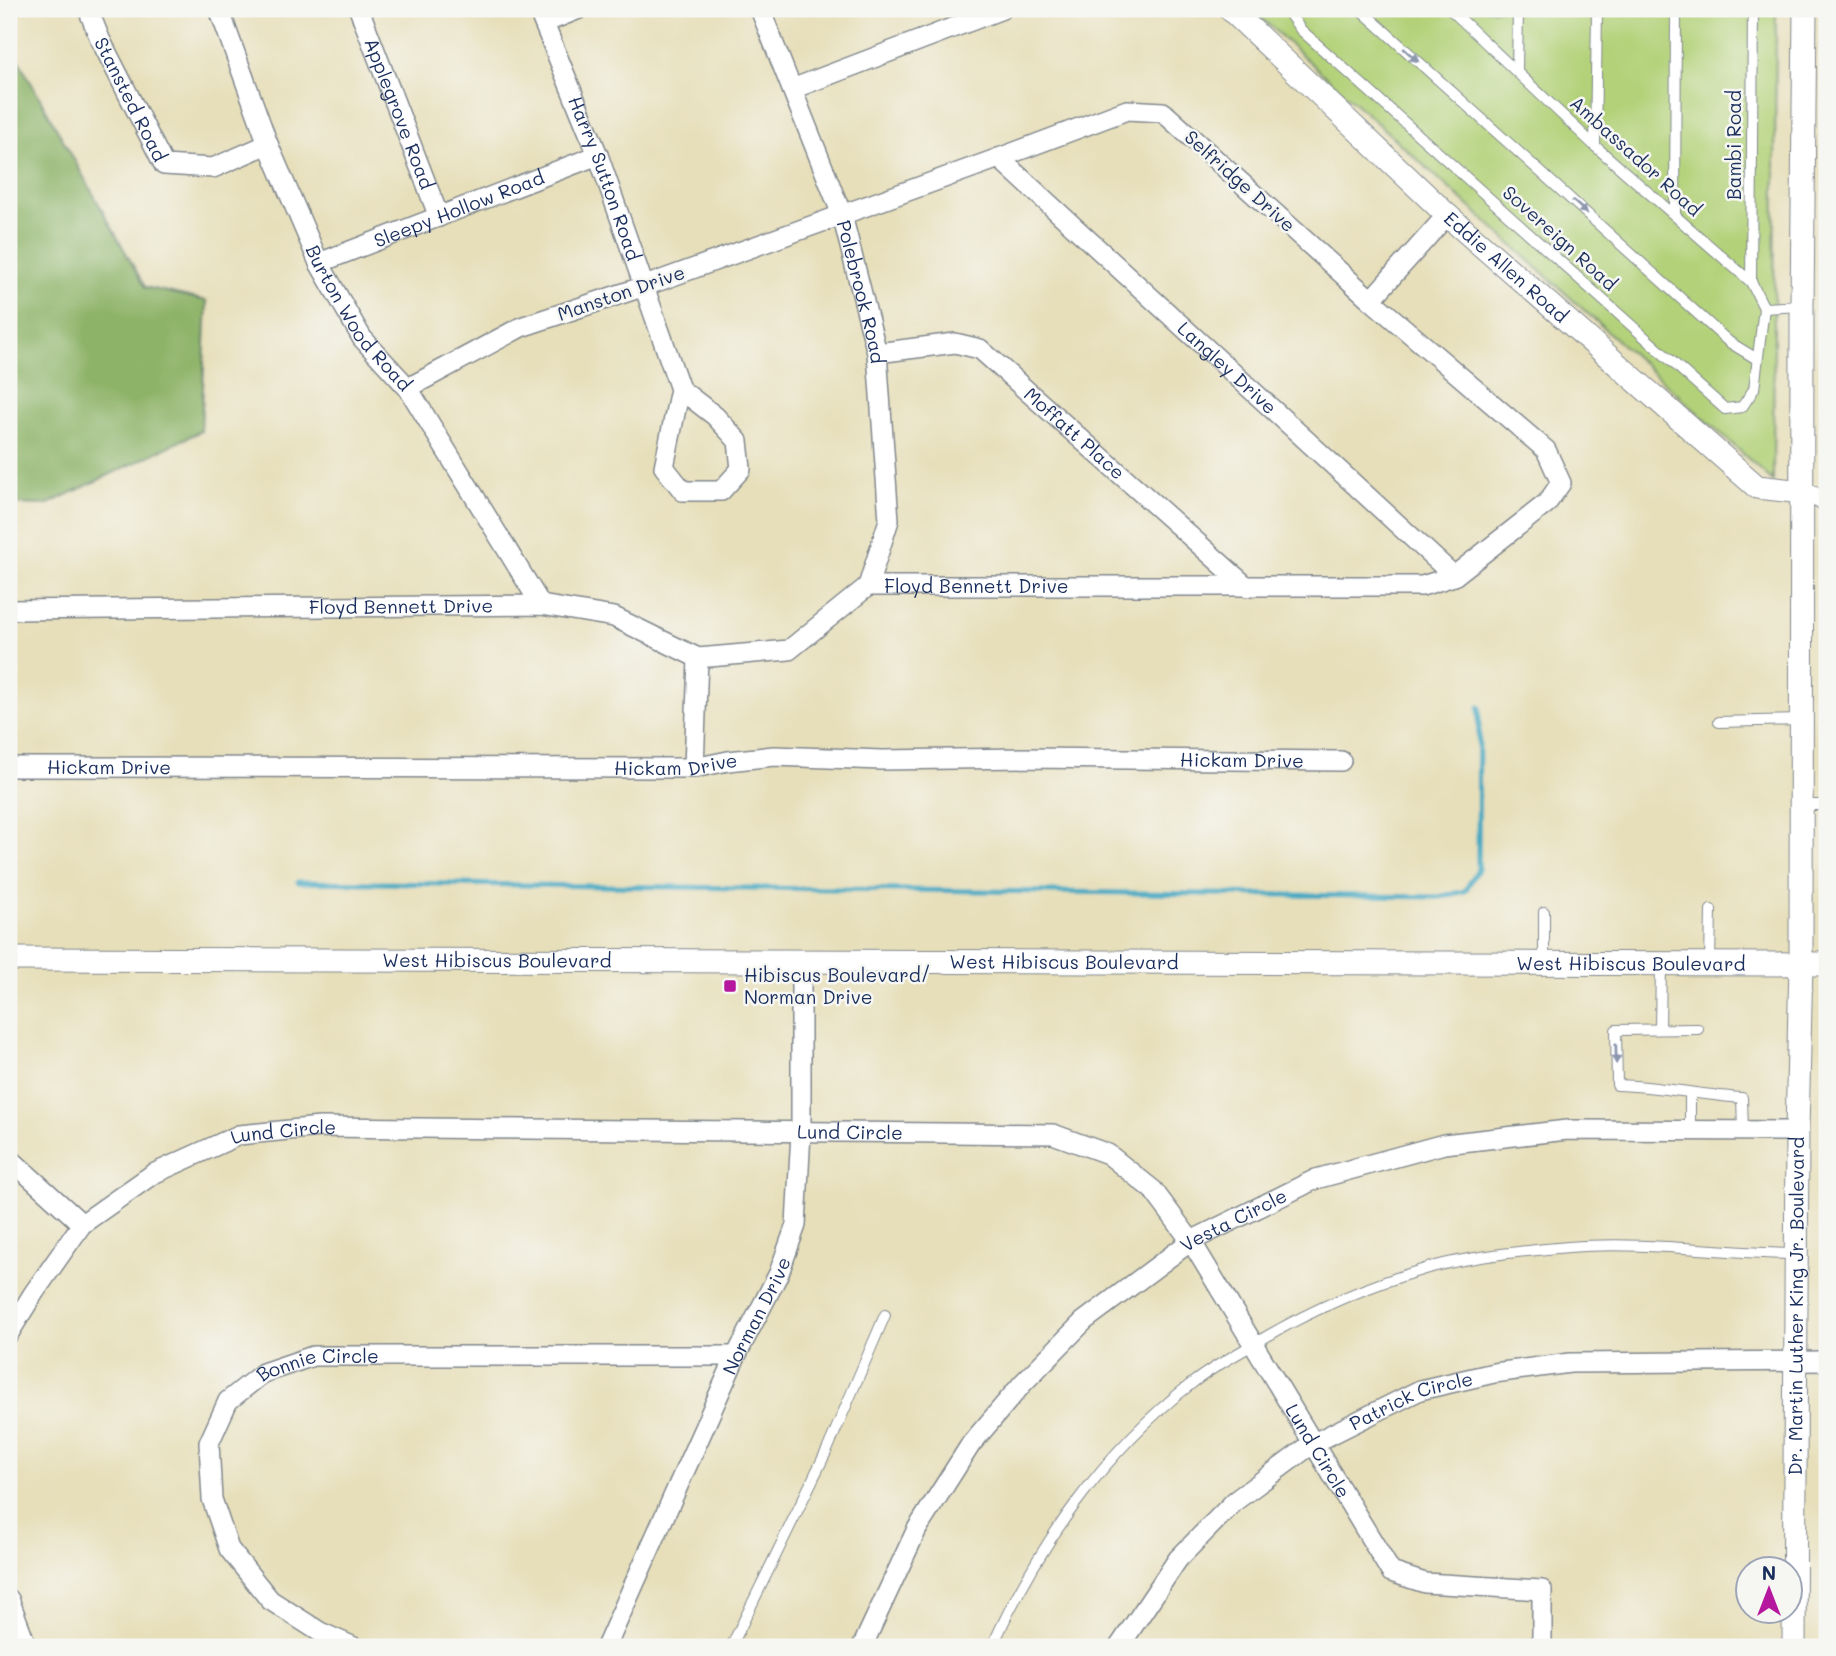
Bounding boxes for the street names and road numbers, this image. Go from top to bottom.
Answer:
street label: Stansted Road [89,33,173,166]
street label: Applegrove Road [359,34,440,193]
street label: Ambassador Road [1565,90,1707,221]
street label: Bambi Road [1721,90,1746,200]
street label: Harry Sutton Road [563,92,647,264]
street label: Selfridge Drive [1180,124,1301,237]
street label: Sleepy Hollow Road [370,164,547,253]
street label: Sovereign Road [1498,180,1623,296]
street label: Eddie Allen Road [1439,205,1574,328]
street label: Polebrook Road [832,217,891,364]
street label: Burton Wood Road [301,241,418,396]
street label: Manston Drive [554,259,688,326]
street label: Langley Drive [1173,315,1283,419]
street label: Moffatt Place [1019,381,1131,485]
street label: Floyd Bennett Drive [884,573,1069,598]
street label: Floyd Bennett Drive [309,592,493,619]
street label: Hickam Drive [1180,746,1304,773]
street label: Hickam Drive [614,747,739,781]
street label: Hickam Drive [47,754,171,779]
street label: West Hibiscus Boulevard [382,947,612,973]
street label: West Hibiscus Boulevard [949,949,1179,974]
street label: West Hibiscus Boulevard [1516,950,1746,976]
street label: Lund Circle [226,1114,336,1149]
street label: Lund Circle [797,1119,903,1145]
street label: Dr. Martin Luther King Jr. Boulevard [1782,1136,1809,1476]
street label: Vesta Circle [1175,1182,1291,1257]
street label: Norman Drive [716,1253,796,1378]
street label: Bonnie Circle [250,1343,379,1386]
street label: Patrick Circle [1345,1365,1475,1435]
street label: Lund Circle [1280,1399,1356,1502]

